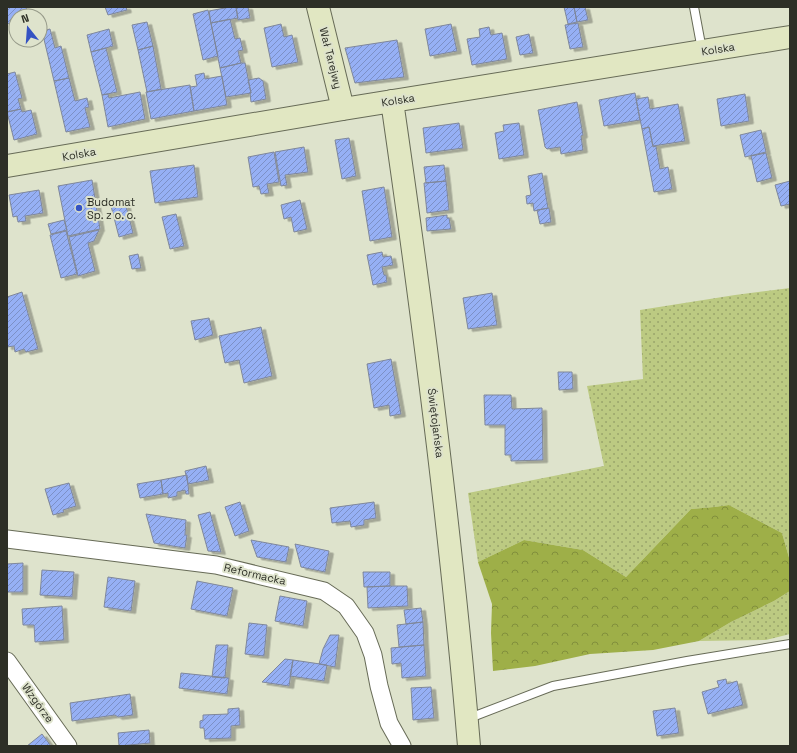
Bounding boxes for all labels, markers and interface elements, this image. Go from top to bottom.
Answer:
north arrow [8,8,48,48]
text: N [20,11,31,26]
street label: Wał Tarejwy [317,26,345,90]
street label: Kolska [700,39,736,59]
street label: Kolska [380,90,416,110]
street label: Kolska [61,144,98,164]
place label: Budomat Sp. z o. o. [87,195,136,222]
marker: Budomat Sp. z o. o. [74,203,84,213]
street label: Świętojańska [425,387,448,459]
street label: Reformacka [223,560,288,588]
street label: Wzgórze [19,681,57,725]

